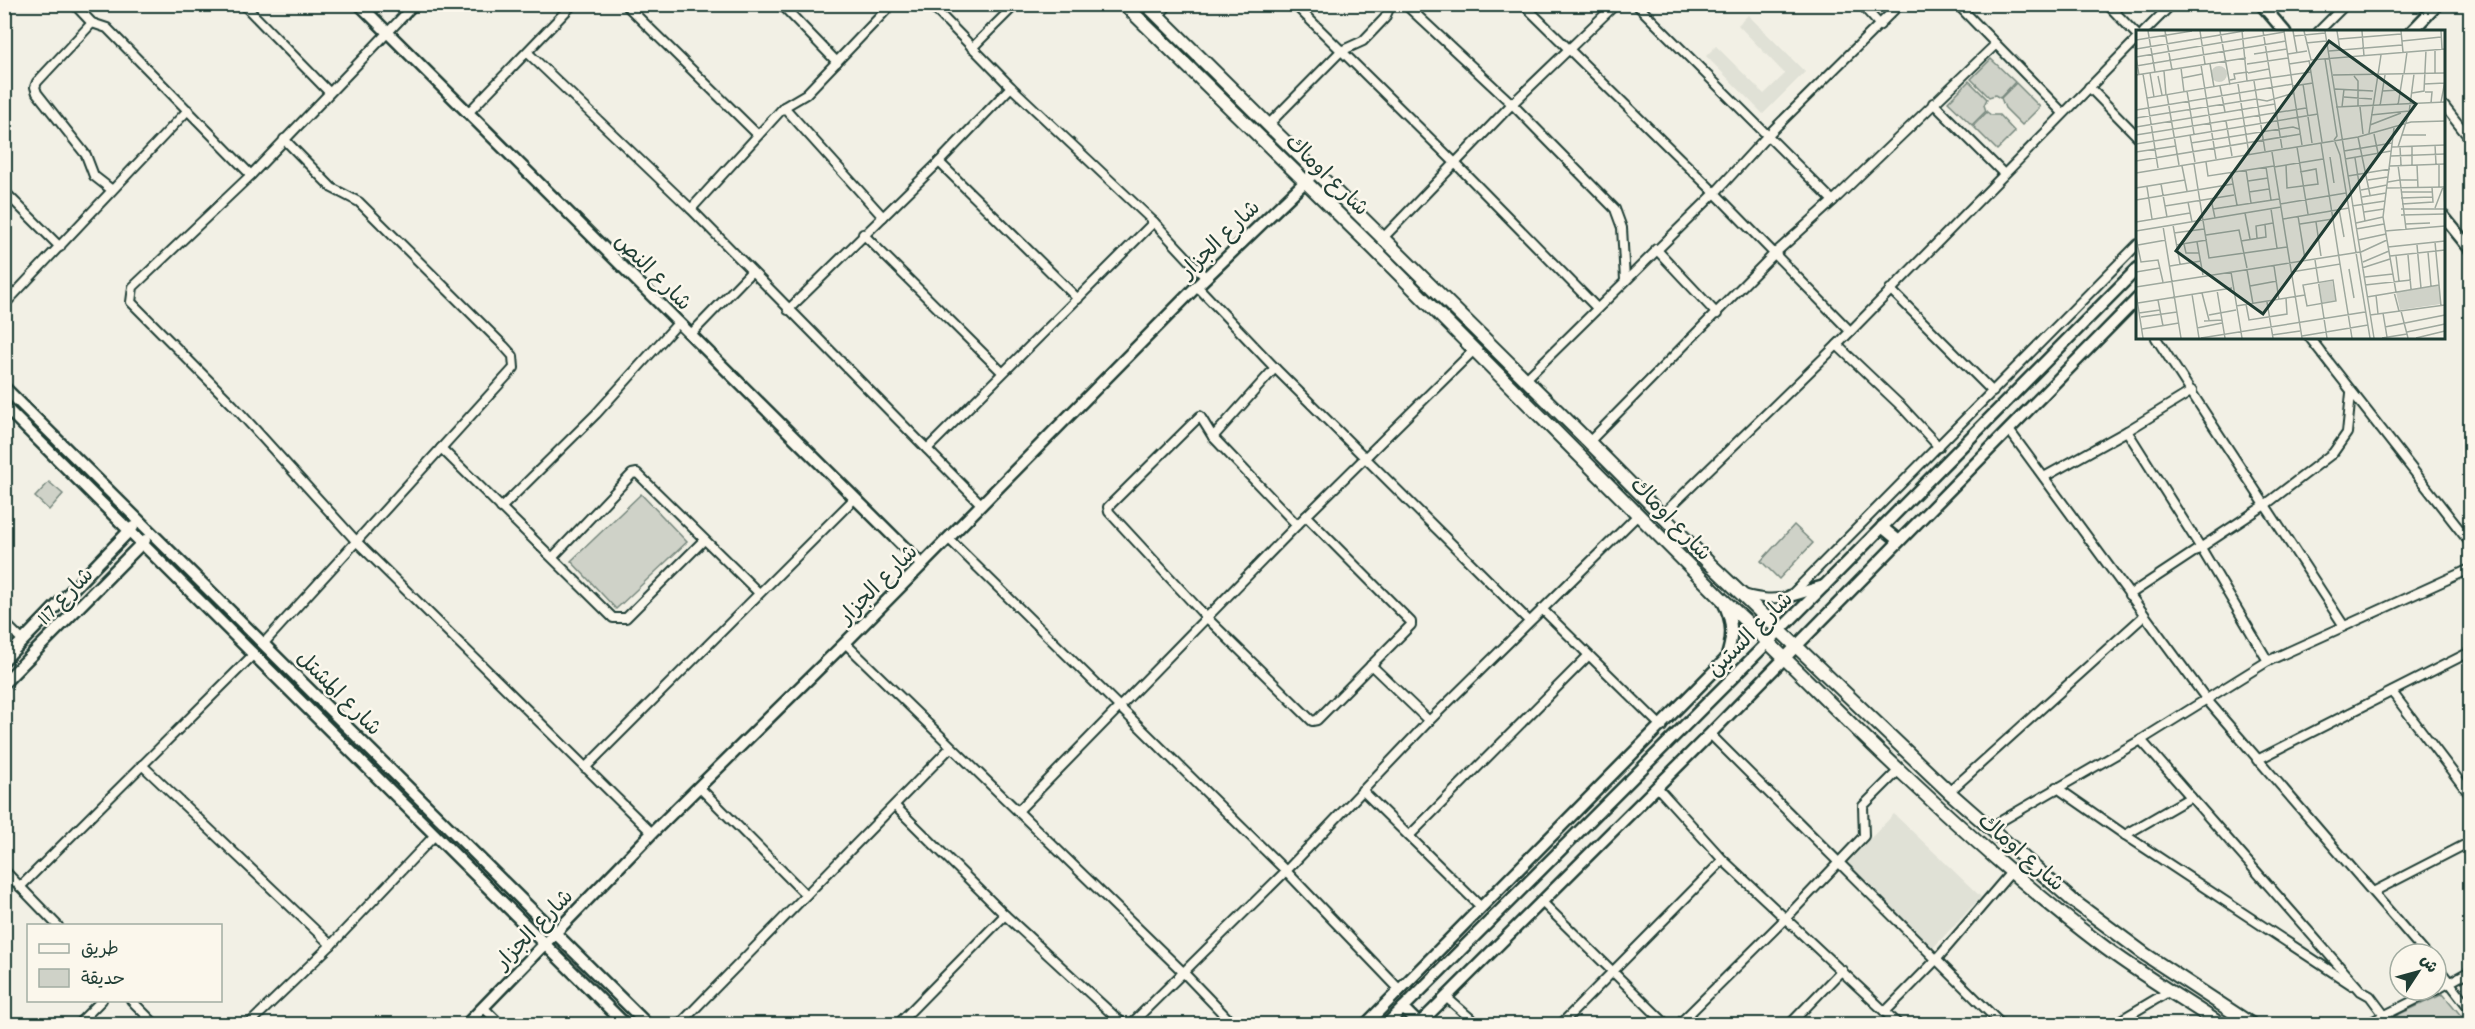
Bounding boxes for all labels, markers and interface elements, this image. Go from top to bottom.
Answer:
inset map [2136,30,2445,339]
street label: شارع اوماك [1277,128,1375,225]
street label: شارع الجزار [1173,194,1269,288]
street label: شارع النص [606,228,697,319]
street label: شارع اوماك [1621,471,1718,569]
street label: شارع الجزار [831,539,926,634]
street label: شارع 117 [31,561,102,634]
street label: شارع الستين [1701,585,1801,685]
street label: شارع المشتل [288,645,387,744]
street label: شارع اوماك [1969,807,2070,900]
street label: شارع الجزار [488,883,582,979]
legend [27,924,222,1002]
text: طريق [81,938,119,963]
north arrow [2388,942,2448,1002]
text: ش [2414,951,2443,979]
text: حديقة [81,968,125,993]

